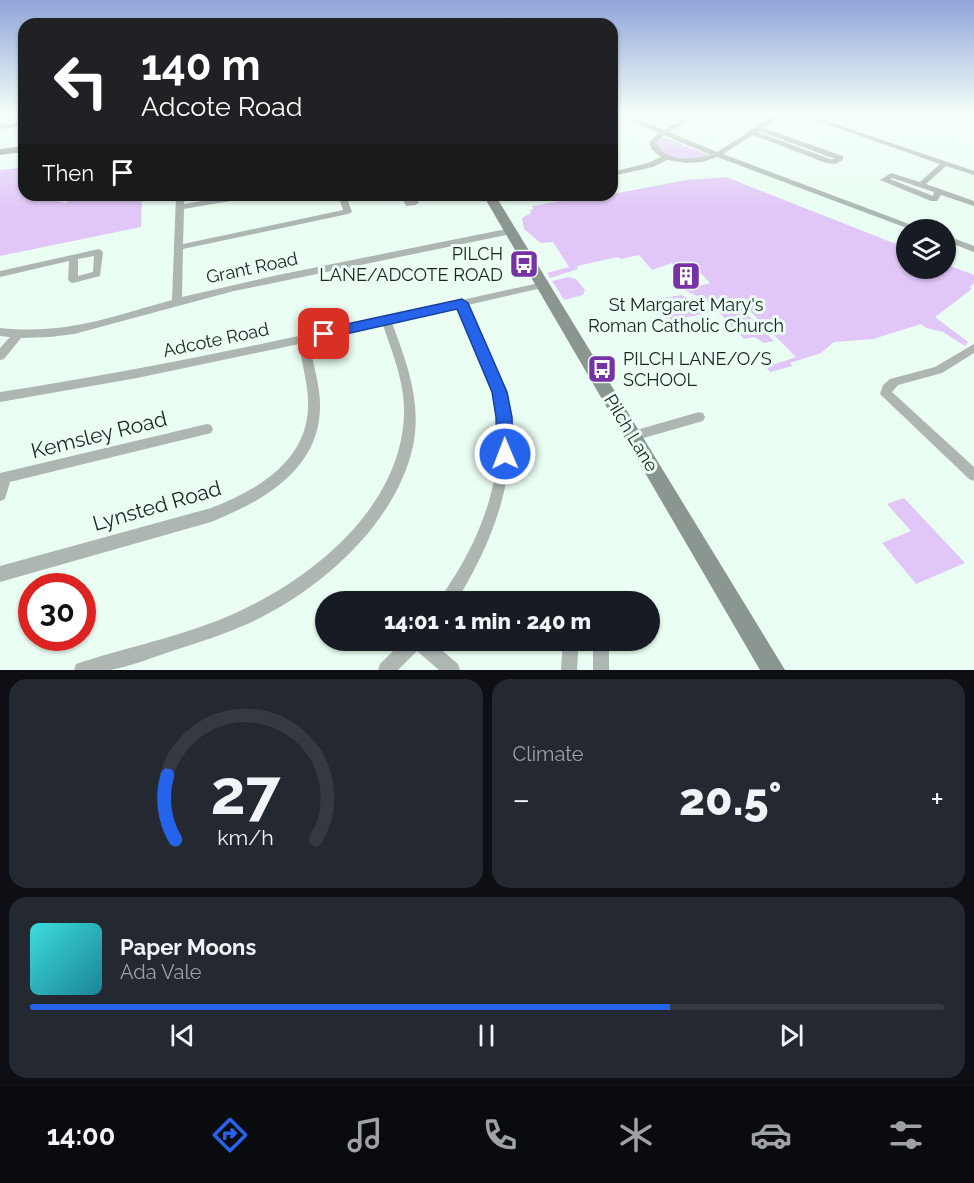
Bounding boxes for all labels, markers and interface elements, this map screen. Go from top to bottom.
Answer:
text: 140 m [141,41,261,90]
icon: left [42,42,120,120]
text: Adcote Road [141,91,303,122]
icon: arrive [106,156,139,189]
text: Then [42,160,94,186]
map controls [896,219,956,279]
button: layers [896,219,956,279]
place label: PILCH LANE/ADCOTE ROAD [319,243,503,285]
street label: Grant Road [204,248,300,287]
bus stop icon: PILCH LANE/ADCOTE ROAD [508,248,540,280]
building icon: St Margaret Mary's Roman Catholic Church [670,260,702,292]
place label: St Margaret Mary's Roman Catholic Church [588,294,784,336]
pin [298,308,349,359]
icon: arrive [307,317,340,350]
street label: Adcote Road [161,318,271,361]
place label: PILCH LANE/O/S SCHOOL [623,348,772,390]
bus stop icon: PILCH LANE/O/S SCHOOL [586,353,618,385]
street label: Pilch Lane [600,390,663,476]
street label: Kemsley Road [28,406,169,463]
position arrow [473,422,537,486]
street label: Lynsted Road [90,475,224,536]
speed limit sign: 30 [18,573,96,651]
text: 14:01 · 1 min · 240 m [384,608,591,634]
text: Climate [513,742,584,766]
text: 27 [211,755,282,829]
text: 20.5° [679,773,782,826]
text: − [513,780,530,819]
text: + [930,780,944,819]
text: km/h [217,826,274,851]
text: Paper Moons [120,934,256,960]
text: Ada Vale [120,960,202,984]
icon: previous [166,1019,199,1052]
icon: pause [470,1019,503,1052]
icon: next [775,1019,808,1052]
icon: directions [209,1114,251,1156]
icon: music [344,1114,386,1156]
icon: phone [479,1114,521,1156]
icon: climate [615,1114,657,1156]
icon: car [750,1114,792,1156]
icon: filters [885,1114,927,1156]
text: 14:00 [47,1120,115,1151]

